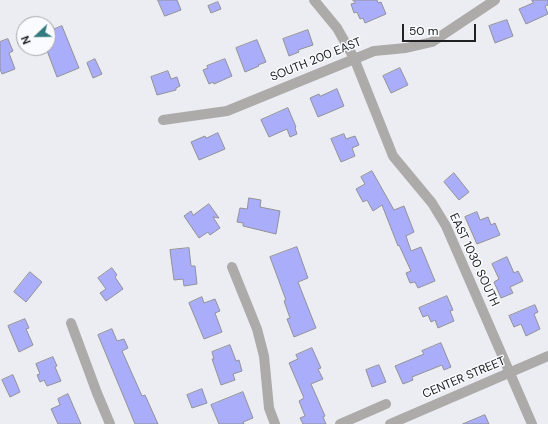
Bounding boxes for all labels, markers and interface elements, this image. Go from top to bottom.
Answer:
north arrow [16,16,56,56]
scale bar [404,16,478,42]
text: 50 m [409,23,438,39]
text: N [18,34,34,46]
street label: SOUTH 200 EAST [268,35,364,85]
street label: EAST 1030 SOUTH [446,211,502,309]
street label: CENTER STREET [420,354,508,402]

